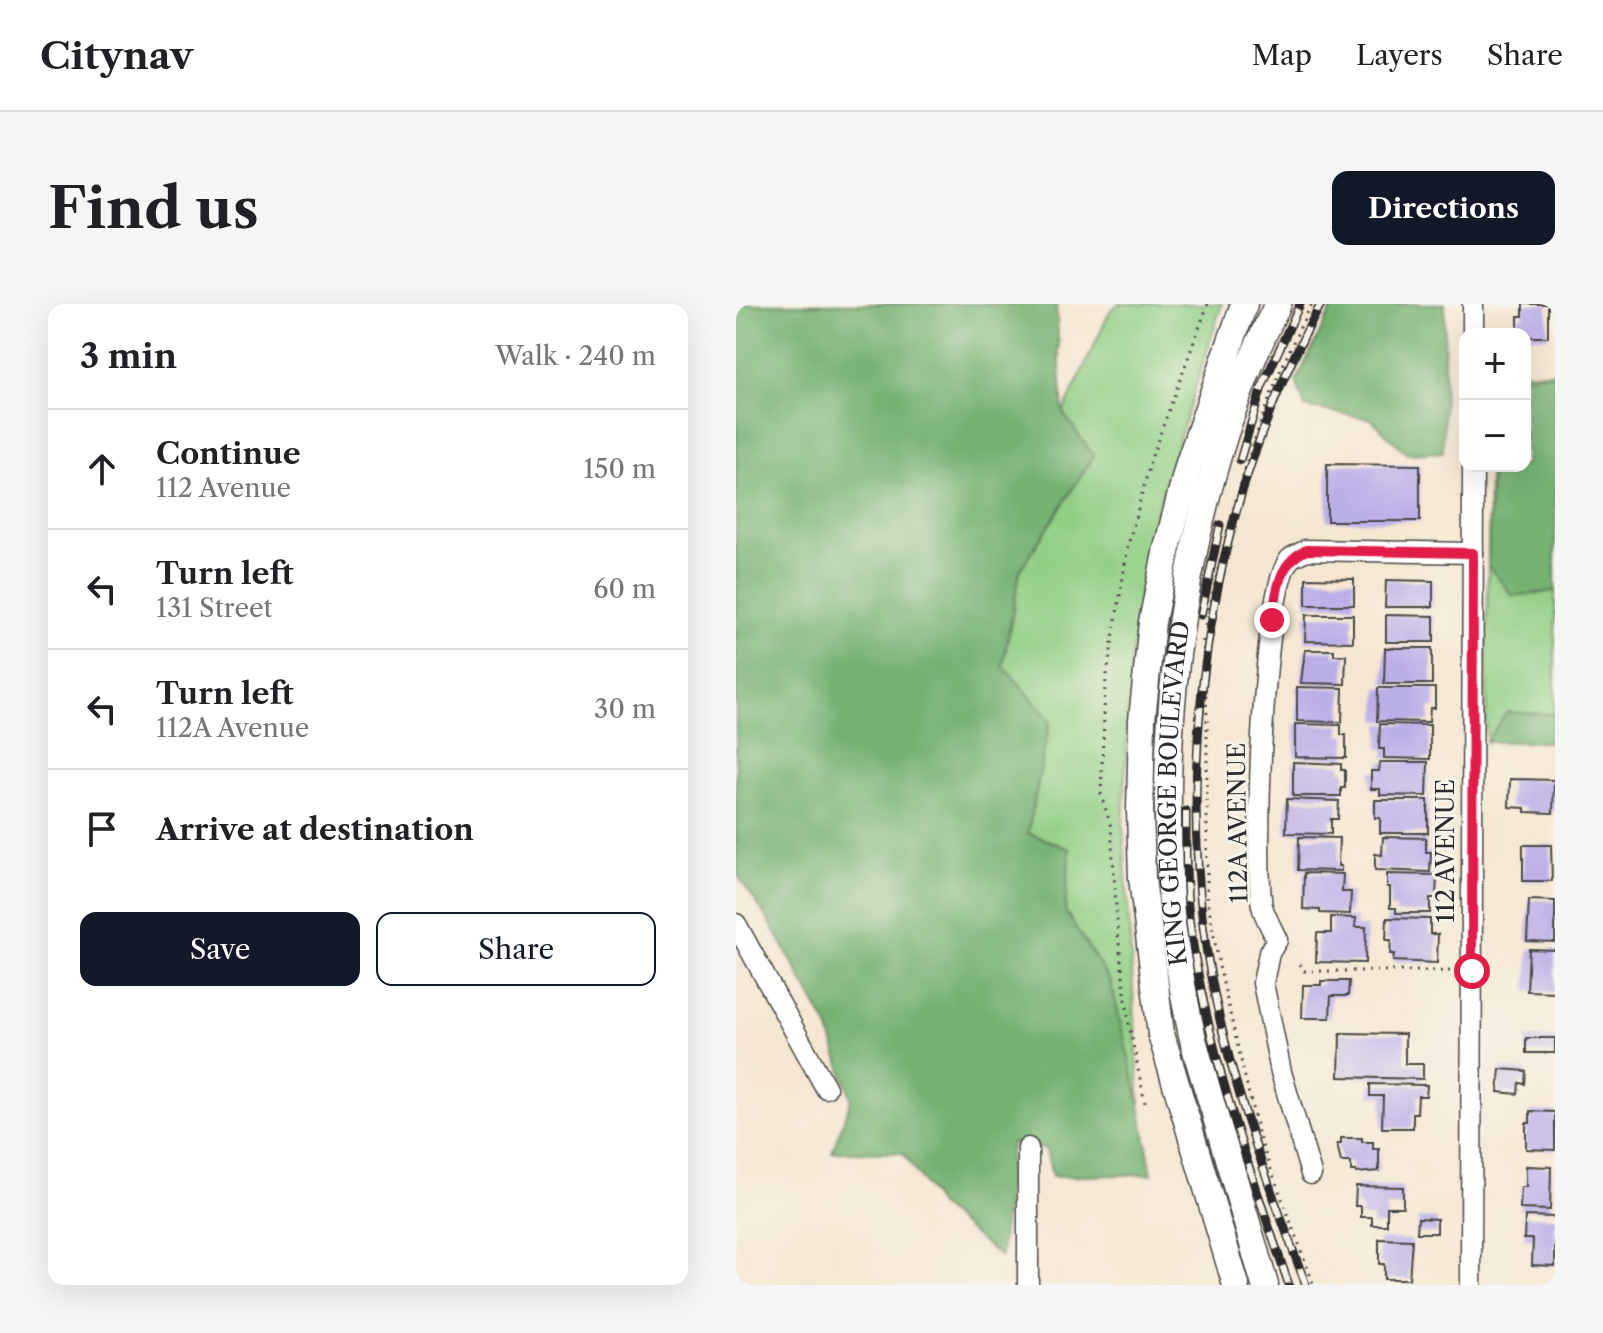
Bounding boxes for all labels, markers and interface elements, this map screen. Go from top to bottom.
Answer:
text: Citynav [40,32,193,79]
text: Map [1252,38,1312,72]
text: Layers [1356,38,1443,72]
text: Share [1487,38,1563,72]
button: Directions [1332,171,1555,245]
text: Find us [48,174,259,243]
map controls [1459,328,1531,472]
button: + [1459,328,1531,400]
text: 3 min [80,335,177,377]
text: Walk · 240 m [495,340,656,372]
button: − [1459,400,1531,472]
text: Continue [156,435,301,472]
icon: ahead [80,447,124,491]
text: 150 m [583,453,656,485]
text: 112 Avenue [156,472,291,504]
text: Turn left [156,555,293,592]
icon: left [80,567,124,611]
text: 60 m [593,573,656,605]
text: 131 Street [156,592,273,624]
route end [1254,602,1290,638]
street label: KING GEORGE BOULEVARD [1153,619,1195,968]
text: Turn left [156,675,293,712]
icon: left [80,687,124,731]
text: 30 m [594,693,656,725]
text: 112A Avenue [156,712,309,744]
street label: 112A AVENUE [1222,742,1253,904]
street label: 112 AVENUE [1431,779,1460,923]
icon: arrive [80,807,124,851]
text: Arrive at destination [156,811,474,848]
button: Save [80,912,360,986]
button: Share [376,912,656,986]
route start [1454,953,1490,989]

